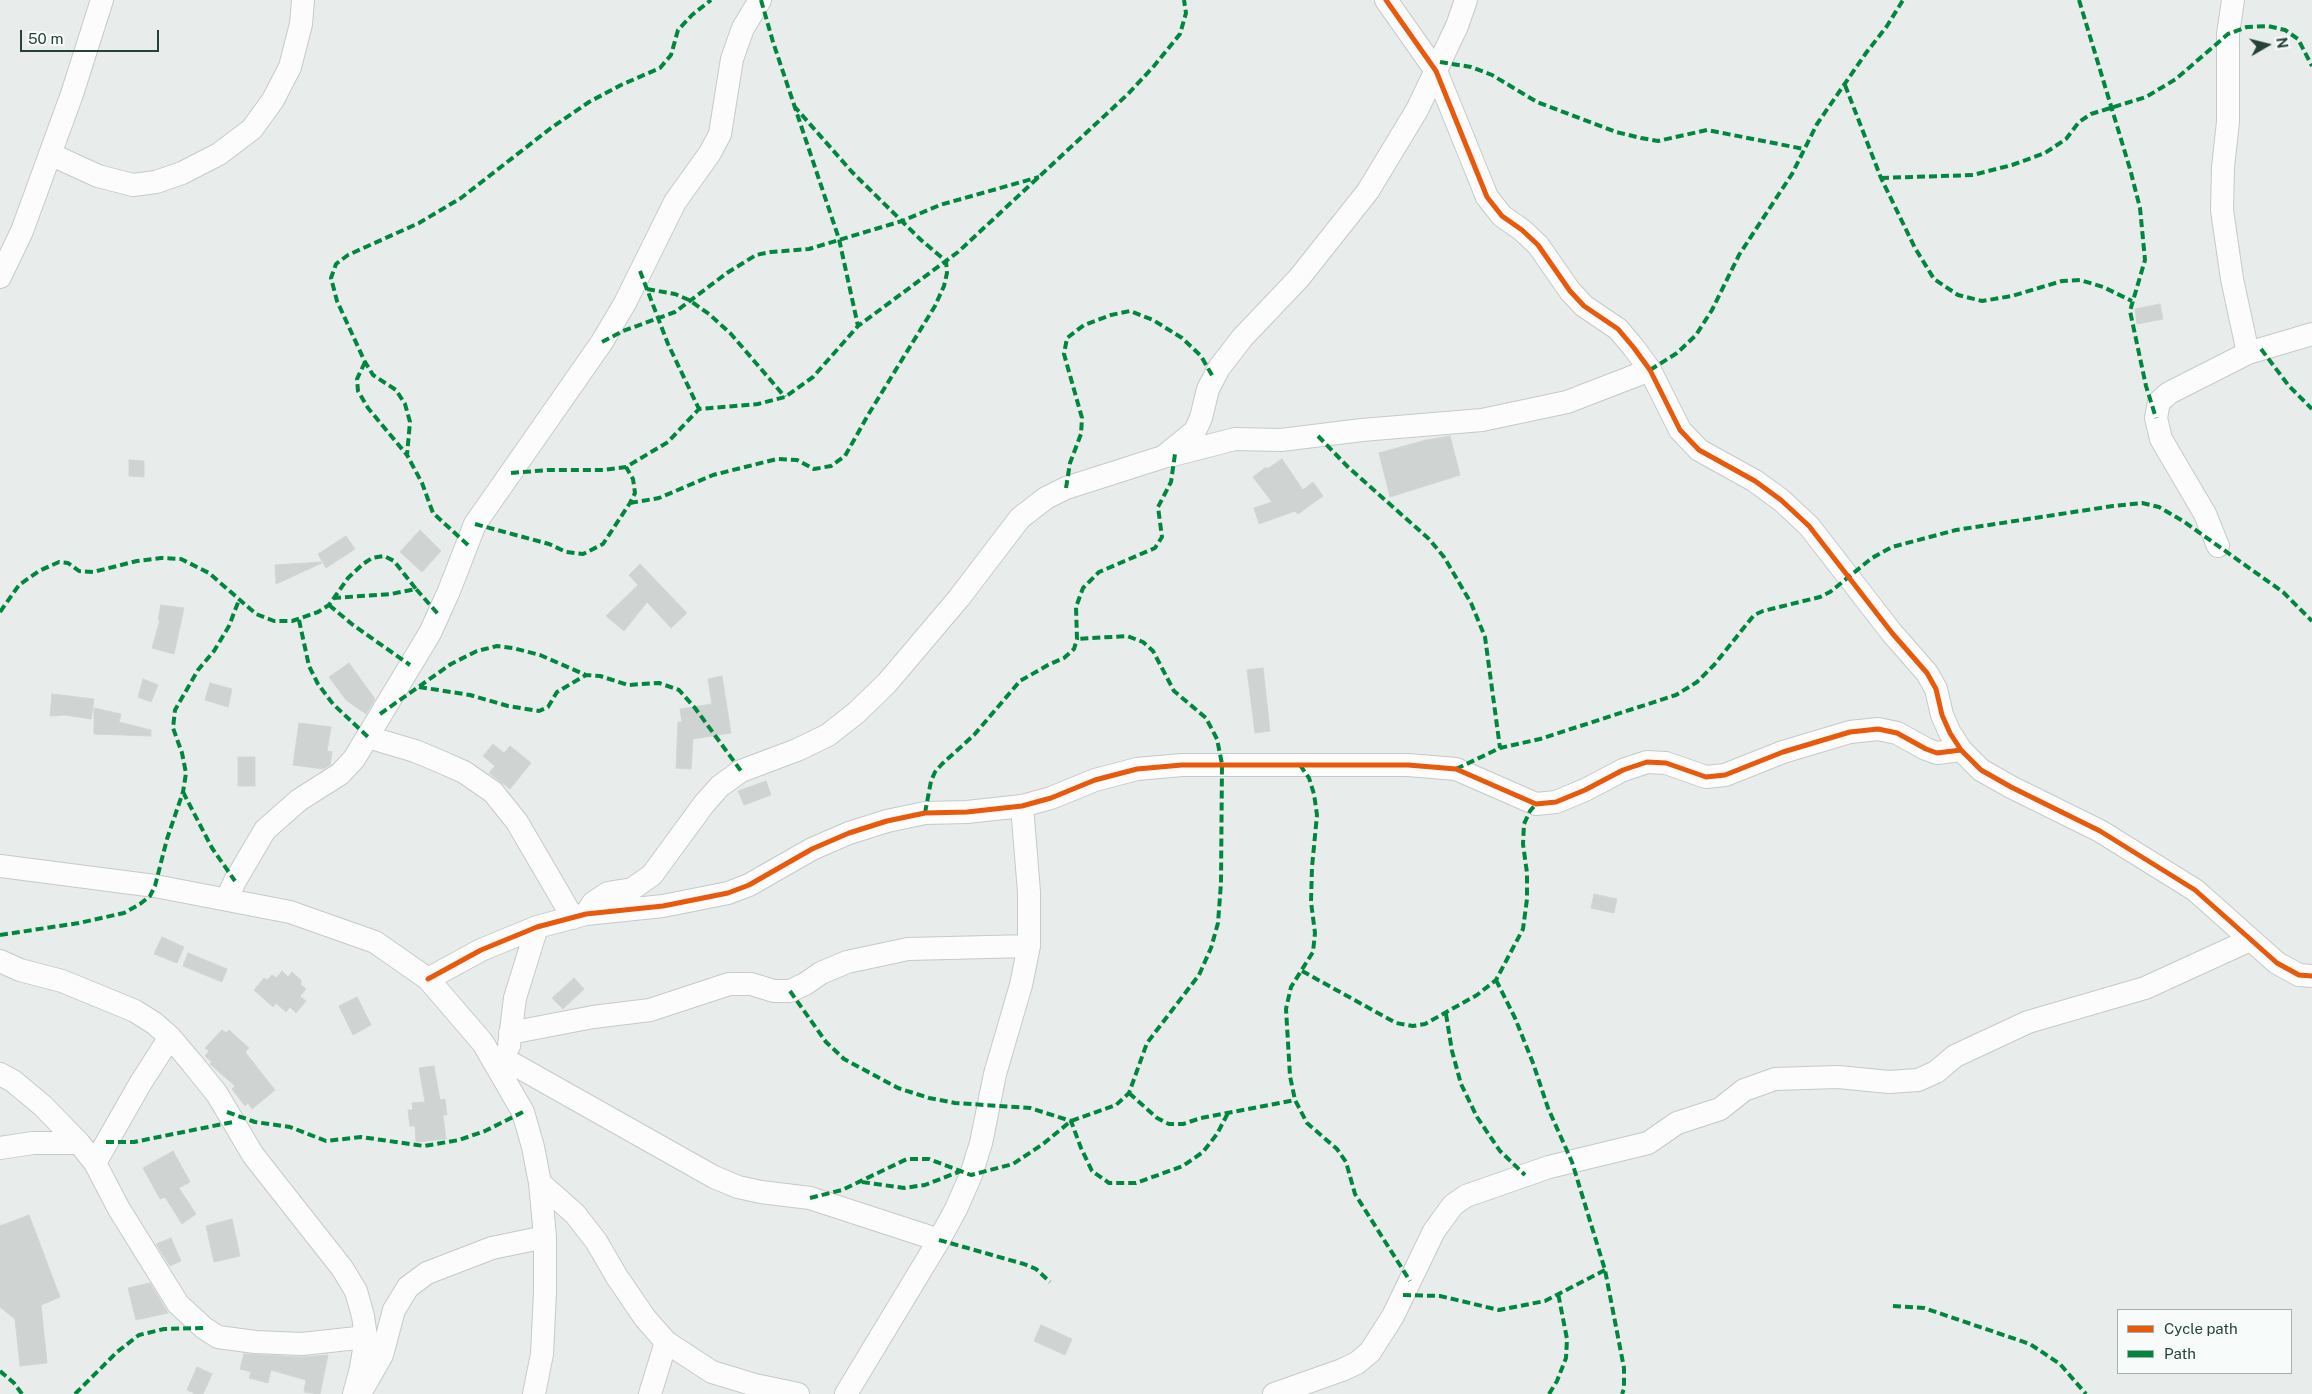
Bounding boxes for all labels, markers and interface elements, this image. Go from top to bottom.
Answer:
scale bar [22,20,161,52]
north arrow [2242,20,2292,70]
text: 50 m [28,30,63,47]
text: N [2273,36,2291,49]
legend [2117,1309,2292,1374]
text: Cycle path [2164,1320,2238,1337]
text: Path [2164,1345,2196,1362]

